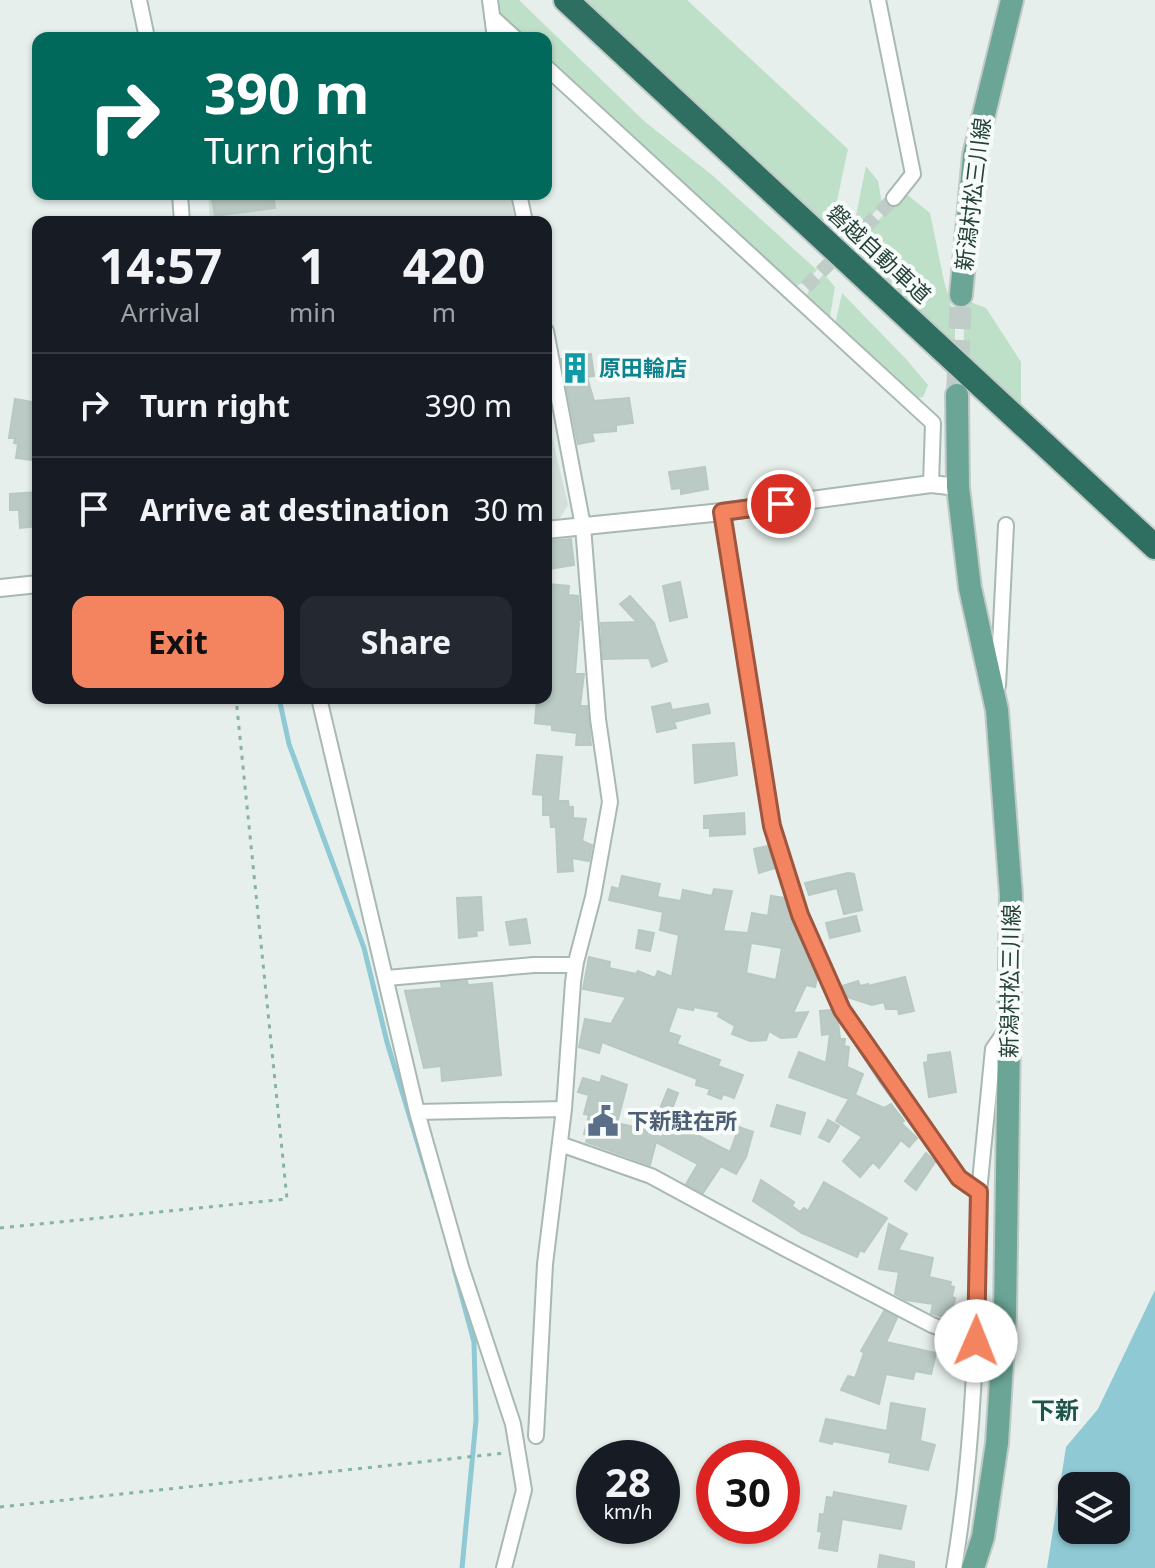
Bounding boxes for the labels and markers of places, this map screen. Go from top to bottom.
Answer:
building icon: 原田輪店 [558,351,592,385]
place label: 原田輪店 [599,352,687,382]
pin [747,470,815,538]
public building icon: 下新駐在所 [586,1104,620,1138]
place label: 下新駐在所 [627,1105,737,1135]

